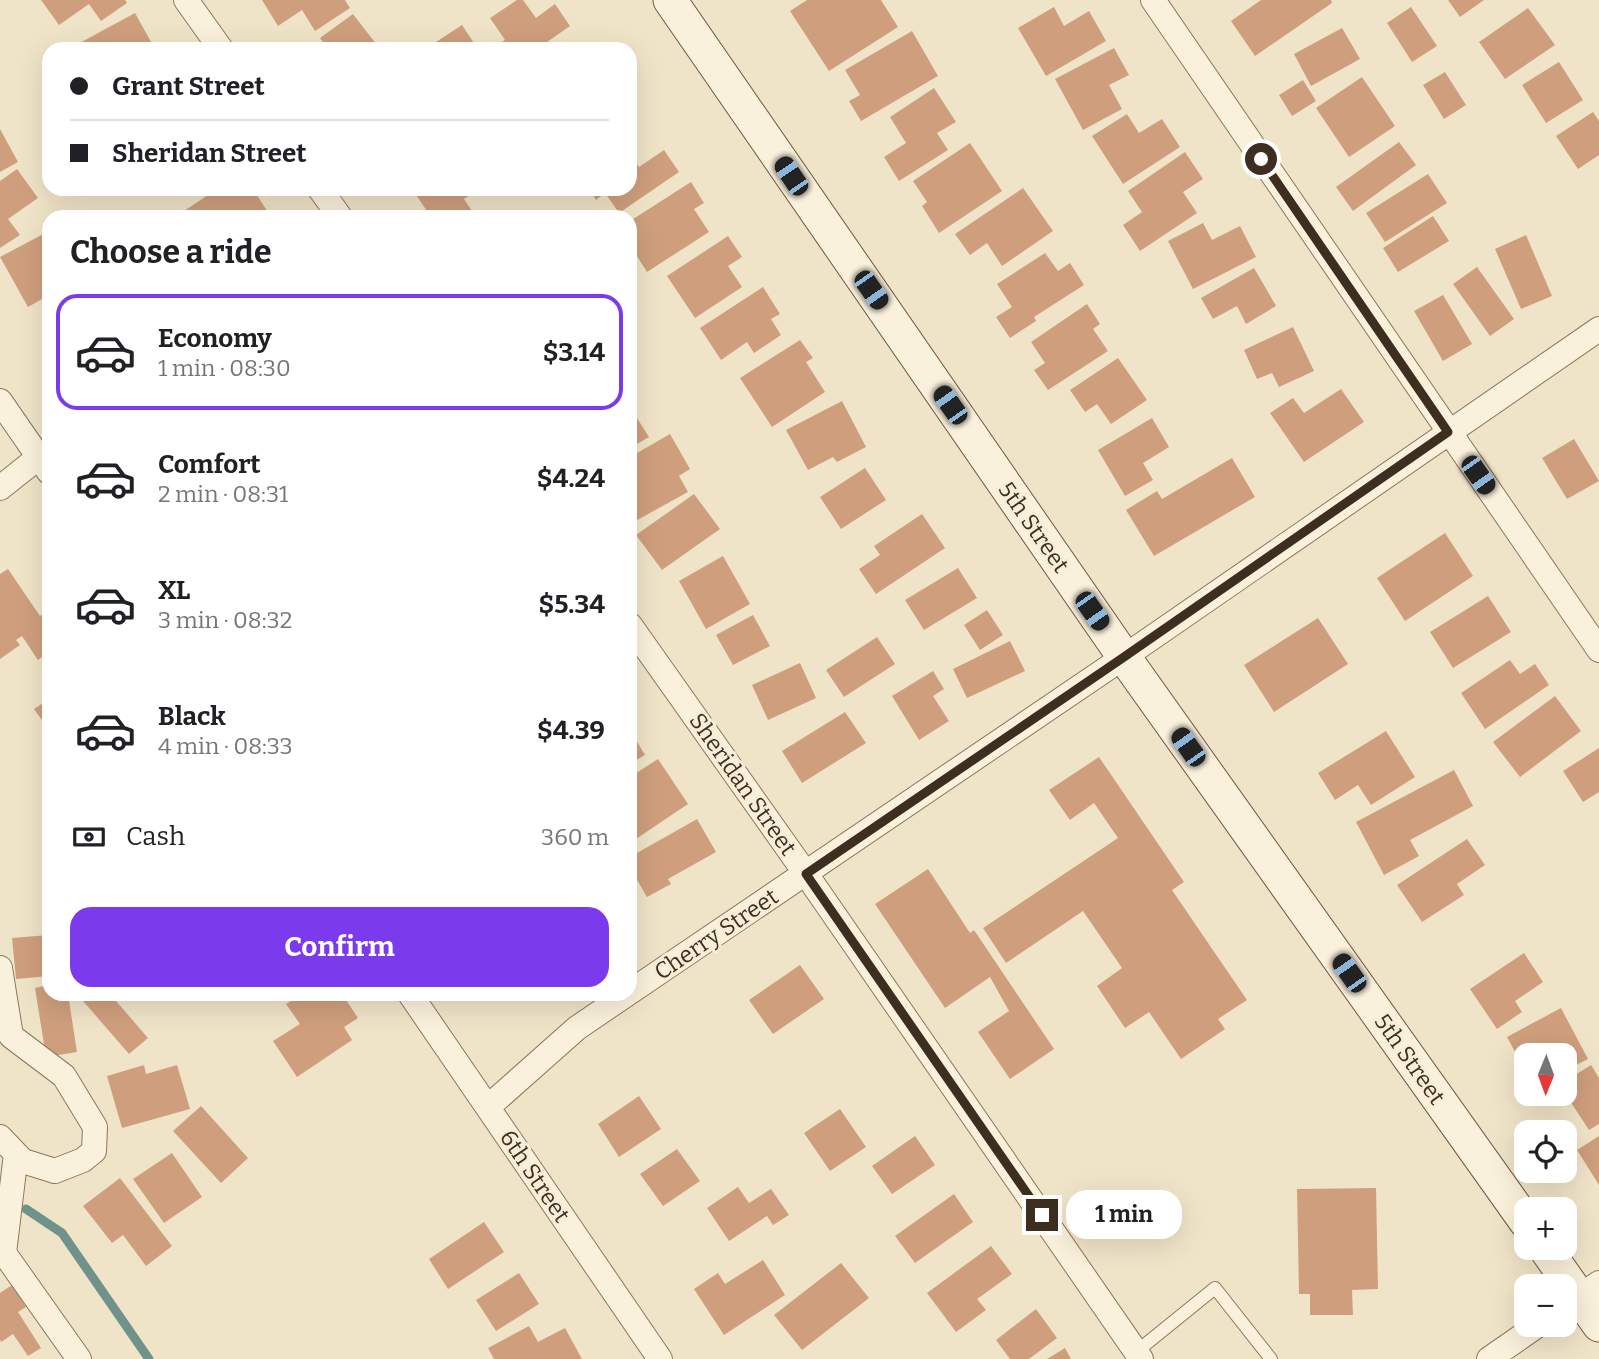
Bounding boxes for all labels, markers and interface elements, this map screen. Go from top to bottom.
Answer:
text: Grant Street [112,71,265,102]
text: Sheridan Street [112,138,307,169]
route start [1245,143,1277,175]
car [771,153,812,199]
text: Choose a ride [70,233,271,271]
car [851,267,892,313]
icon: car [74,321,137,384]
text: Economy [158,323,272,354]
text: $3.14 [543,337,605,368]
text: 1 min · 08:30 [158,354,291,382]
car [930,382,971,428]
icon: car [74,447,137,510]
text: Comfort [158,449,261,480]
car [1458,452,1499,498]
text: $4.24 [537,463,605,494]
street label: 5th Street [993,476,1075,578]
text: 2 min · 08:31 [158,480,288,508]
icon: car [74,573,137,636]
text: XL [158,575,190,606]
car [1072,588,1113,634]
text: $5.34 [539,589,605,620]
text: 3 min · 08:32 [158,606,292,634]
icon: car [74,699,137,762]
text: Black [158,701,226,732]
street label: Sheridan Street [684,707,802,861]
text: $4.39 [537,715,605,746]
car [1168,724,1209,770]
text: 4 min · 08:33 [158,732,293,760]
icon: cash [70,818,108,856]
text: Cash [126,821,185,852]
text: 360 m [541,823,609,851]
street label: Cherry Street [649,882,783,986]
button: Confirm [70,907,609,987]
car [1329,950,1370,996]
street label: 5th Street [1369,1008,1451,1110]
north arrow [1514,1043,1577,1106]
map controls [1514,1043,1577,1337]
button: locate [1514,1120,1577,1183]
street label: 6th Street [494,1124,576,1228]
callout: 1 min [1066,1190,1182,1240]
button: + [1514,1197,1577,1260]
route end [1026,1199,1058,1231]
text: 1 min [1095,1200,1153,1228]
button: − [1514,1274,1577,1337]

